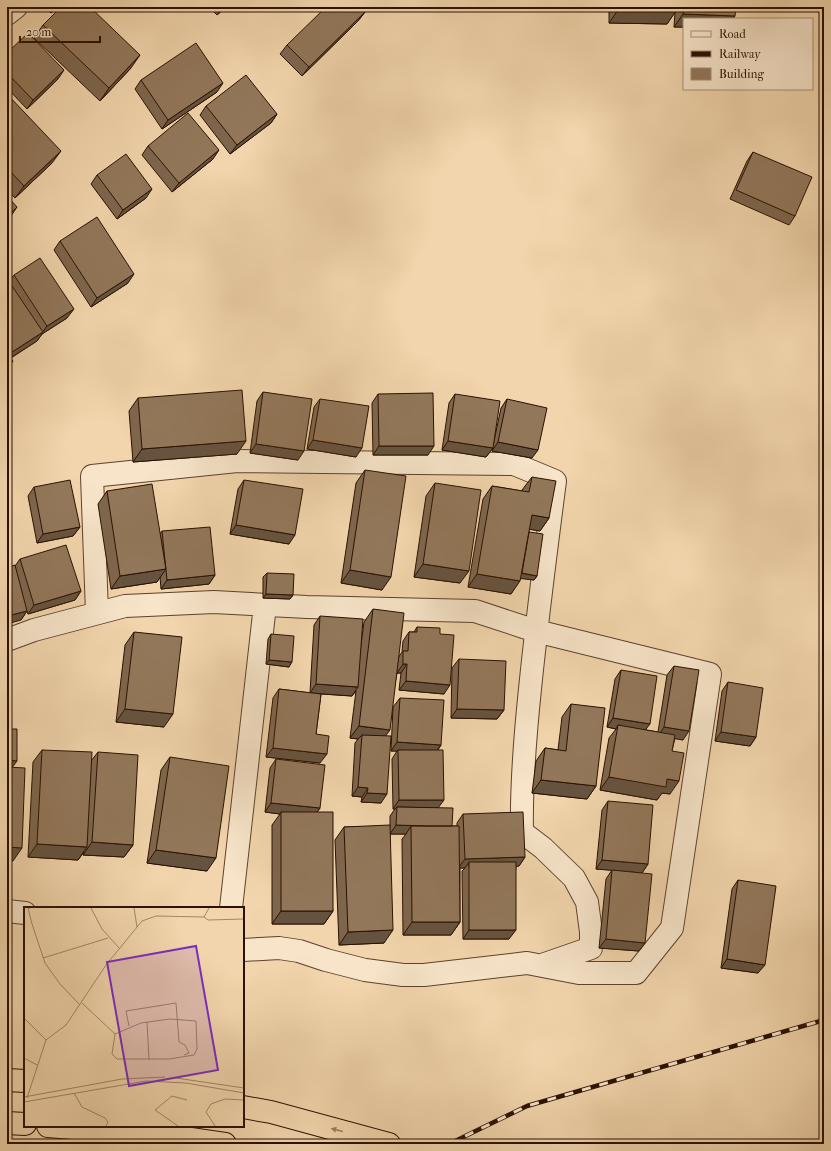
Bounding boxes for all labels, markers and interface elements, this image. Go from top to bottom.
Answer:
scale bar [20,18,100,44]
legend [683,18,813,90]
text: 20 m [26,25,51,39]
text: Road [719,27,746,41]
text: Railway [719,47,761,61]
text: Building [719,67,764,81]
inset map [24,907,244,1127]
one-way arrow [331,1127,343,1133]

